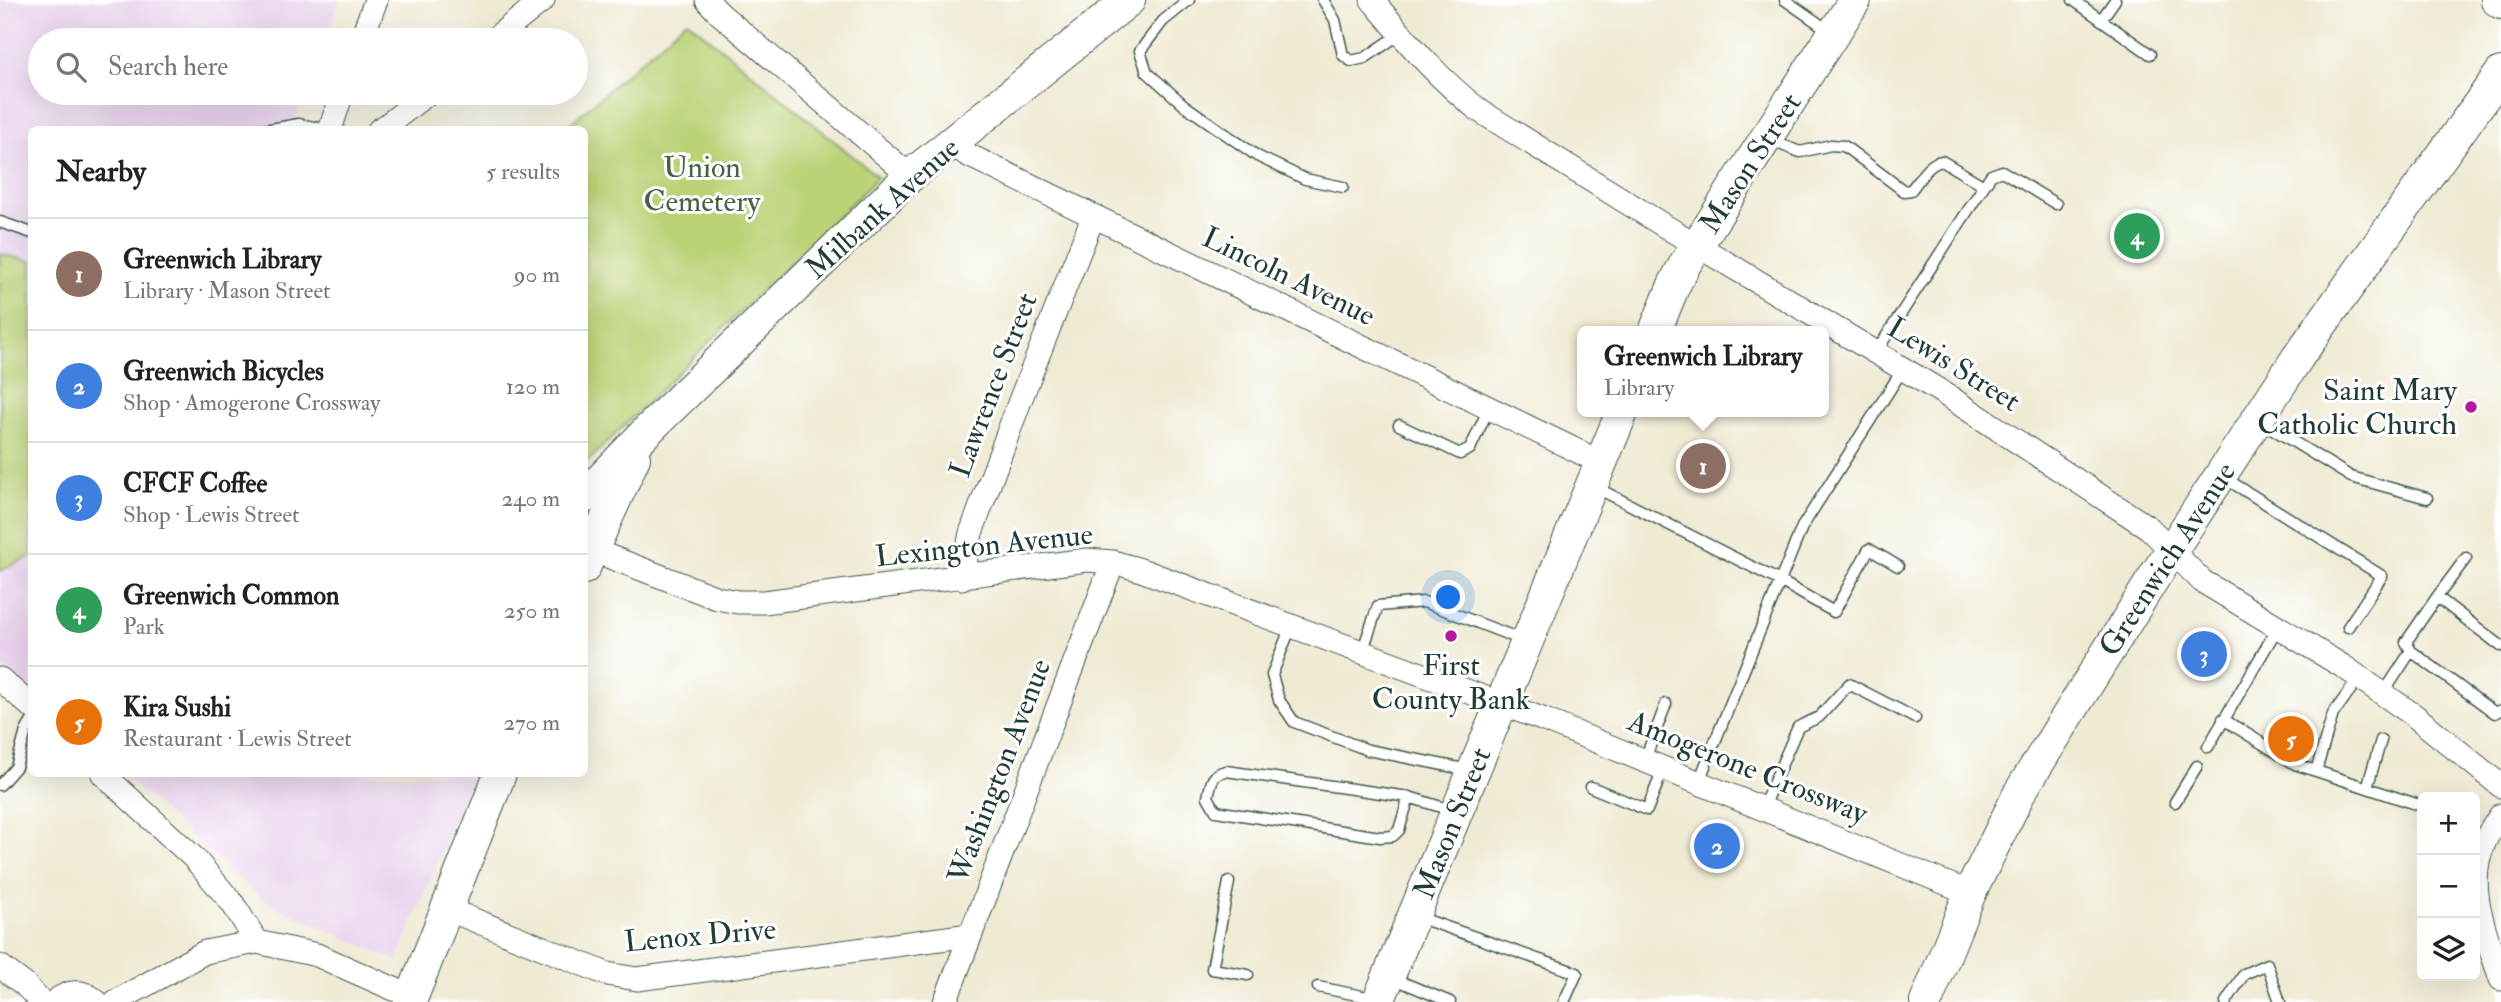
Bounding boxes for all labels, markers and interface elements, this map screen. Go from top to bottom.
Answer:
search box [28,28,588,105]
icon: search [52,48,90,86]
text: Search here [108,51,228,83]
street label: Mason Street [1691,86,1810,240]
street label: Milbank Avenue [798,130,967,287]
park label: Union Cemetery [644,149,761,220]
text: Nearby [56,153,146,190]
text: 5 results [486,157,560,186]
pin: 4 [2114,210,2160,262]
street label: Lincoln Avenue [1196,219,1381,334]
text: Greenwich Library [123,244,322,276]
text: 1 [75,260,83,289]
text: 90 m [514,260,560,289]
text: Library · Mason Street [123,276,330,305]
street label: Lawrence Street [941,288,1046,483]
street label: Lewis Street [1880,309,2027,420]
popup [1577,326,1829,417]
text: Greenwich Library [1604,341,1802,373]
text: Greenwich Bicycles [123,356,324,388]
text: 2 [73,372,85,401]
text: 120 m [506,372,560,401]
place label: Saint Mary Catholic Church [2257,372,2458,443]
text: Library [1604,373,1674,402]
text: Shop · Amogerone Crossway [123,388,380,417]
marker: Saint Mary Catholic Church [2463,399,2479,415]
pin: 1 [1680,440,1726,492]
street label: Greenwich Avenue [2091,455,2244,663]
text: CFCF Coffee [123,468,267,500]
text: 3 [75,484,83,513]
text: 240 m [501,484,560,513]
text: Shop · Lewis Street [123,500,299,529]
street label: Lexington Avenue [873,516,1095,575]
text: Greenwich Common [123,580,339,612]
your location [1431,580,1465,614]
text: 4 [73,596,85,625]
text: 250 m [504,596,560,625]
text: Park [123,612,165,641]
marker: First County Bank [1443,628,1459,644]
pin: 3 [2181,628,2227,680]
place label: First County Bank [1372,647,1530,718]
street label: Washington Avenue [939,654,1059,889]
text: Kira Sushi [123,692,231,724]
street label: Amogerone Crossway [1622,702,1874,833]
text: 5 [74,708,84,737]
text: 270 m [503,708,560,737]
pin: 5 [2268,713,2314,765]
text: Restaurant · Lewis Street [123,724,352,753]
street label: Mason Street [1405,742,1500,904]
map controls [2417,792,2480,981]
button: + [2417,792,2480,855]
pin: 2 [1694,820,1740,872]
button: − [2417,855,2480,918]
street label: Lenox Drive [623,910,777,961]
button: layers [2417,918,2480,981]

